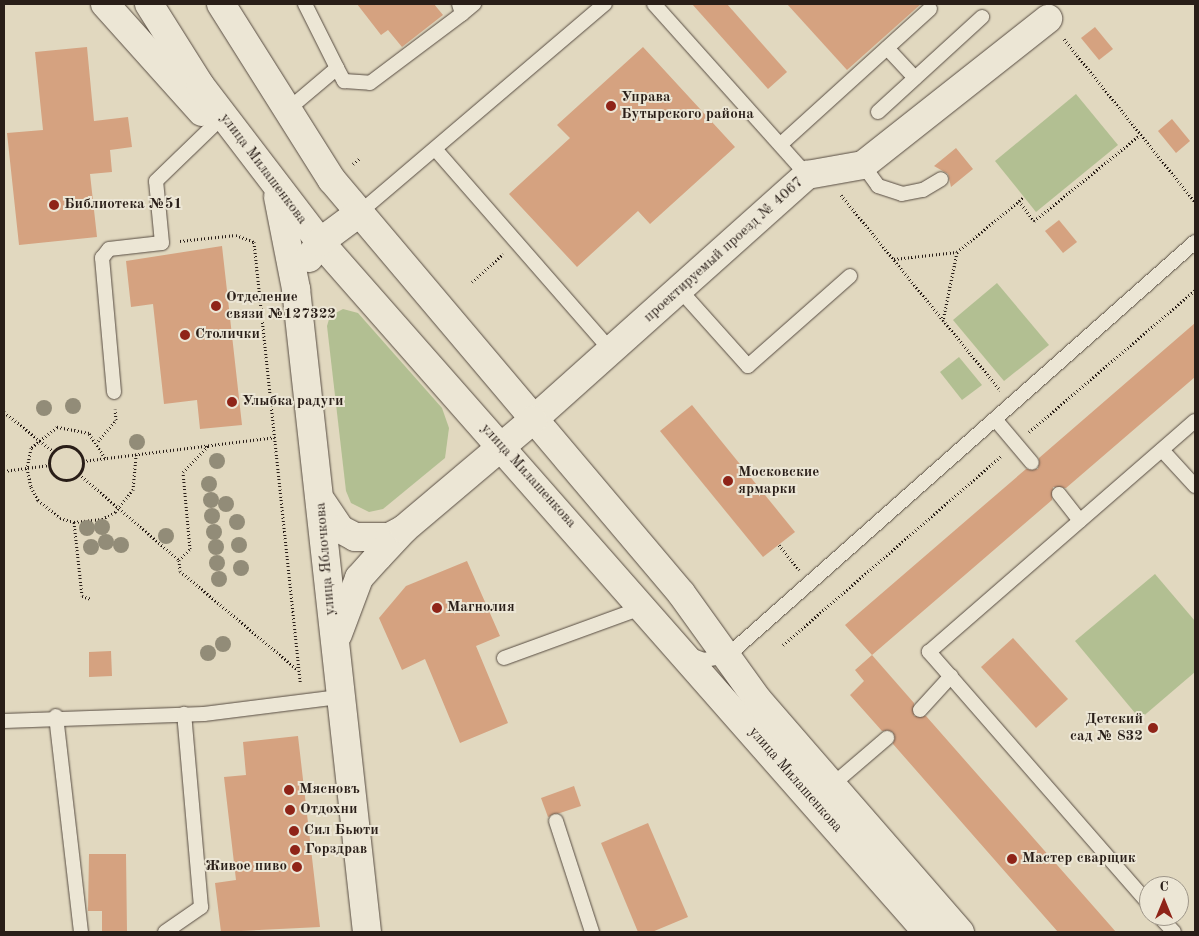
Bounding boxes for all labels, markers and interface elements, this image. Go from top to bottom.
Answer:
place label: Управа Бутырского района [621,88,754,123]
marker: Управа Бутырского района [605,100,617,112]
street label: улица Милашенкова [215,110,311,228]
street label: проектируемый проезд № 4067 [640,173,808,327]
place label: Библиотека №51 [64,196,182,214]
marker: Библиотека №51 [48,199,60,211]
place label: Отделение связи №127322 [226,288,336,323]
marker: Отделение связи №127322 [210,300,222,312]
place label: Столички [195,326,260,344]
marker: Столички [179,329,191,341]
place label: Улыбка радуги [242,393,343,411]
marker: Улыбка радуги [226,396,238,408]
street label: улица Милашенкова [476,420,580,532]
place label: Московские ярмарки [738,463,819,498]
marker: Московские ярмарки [722,475,734,487]
street label: улица Яблочкова [312,502,340,616]
place label: Магнолия [447,599,515,617]
marker: Магнолия [431,602,443,614]
place label: Детский сад № 832 [1070,710,1143,745]
marker: Детский сад № 832 [1147,722,1159,734]
street label: улица Милашенкова [744,723,846,837]
place label: Мясновъ [299,781,360,799]
marker: Мясновъ [283,784,295,796]
place label: Отдохни [300,801,358,819]
marker: Отдохни [284,804,296,816]
place label: Сил Бьюти [304,822,379,840]
marker: Сил Бьюти [288,825,300,837]
place label: Горздрав [305,841,367,859]
marker: Горздрав [289,844,301,856]
place label: Мастер сварщик [1022,850,1136,868]
marker: Мастер сварщик [1006,853,1018,865]
place label: Живое пиво [205,858,287,876]
marker: Живое пиво [291,861,303,873]
north arrow [1139,876,1189,926]
text: С [1159,880,1169,894]

